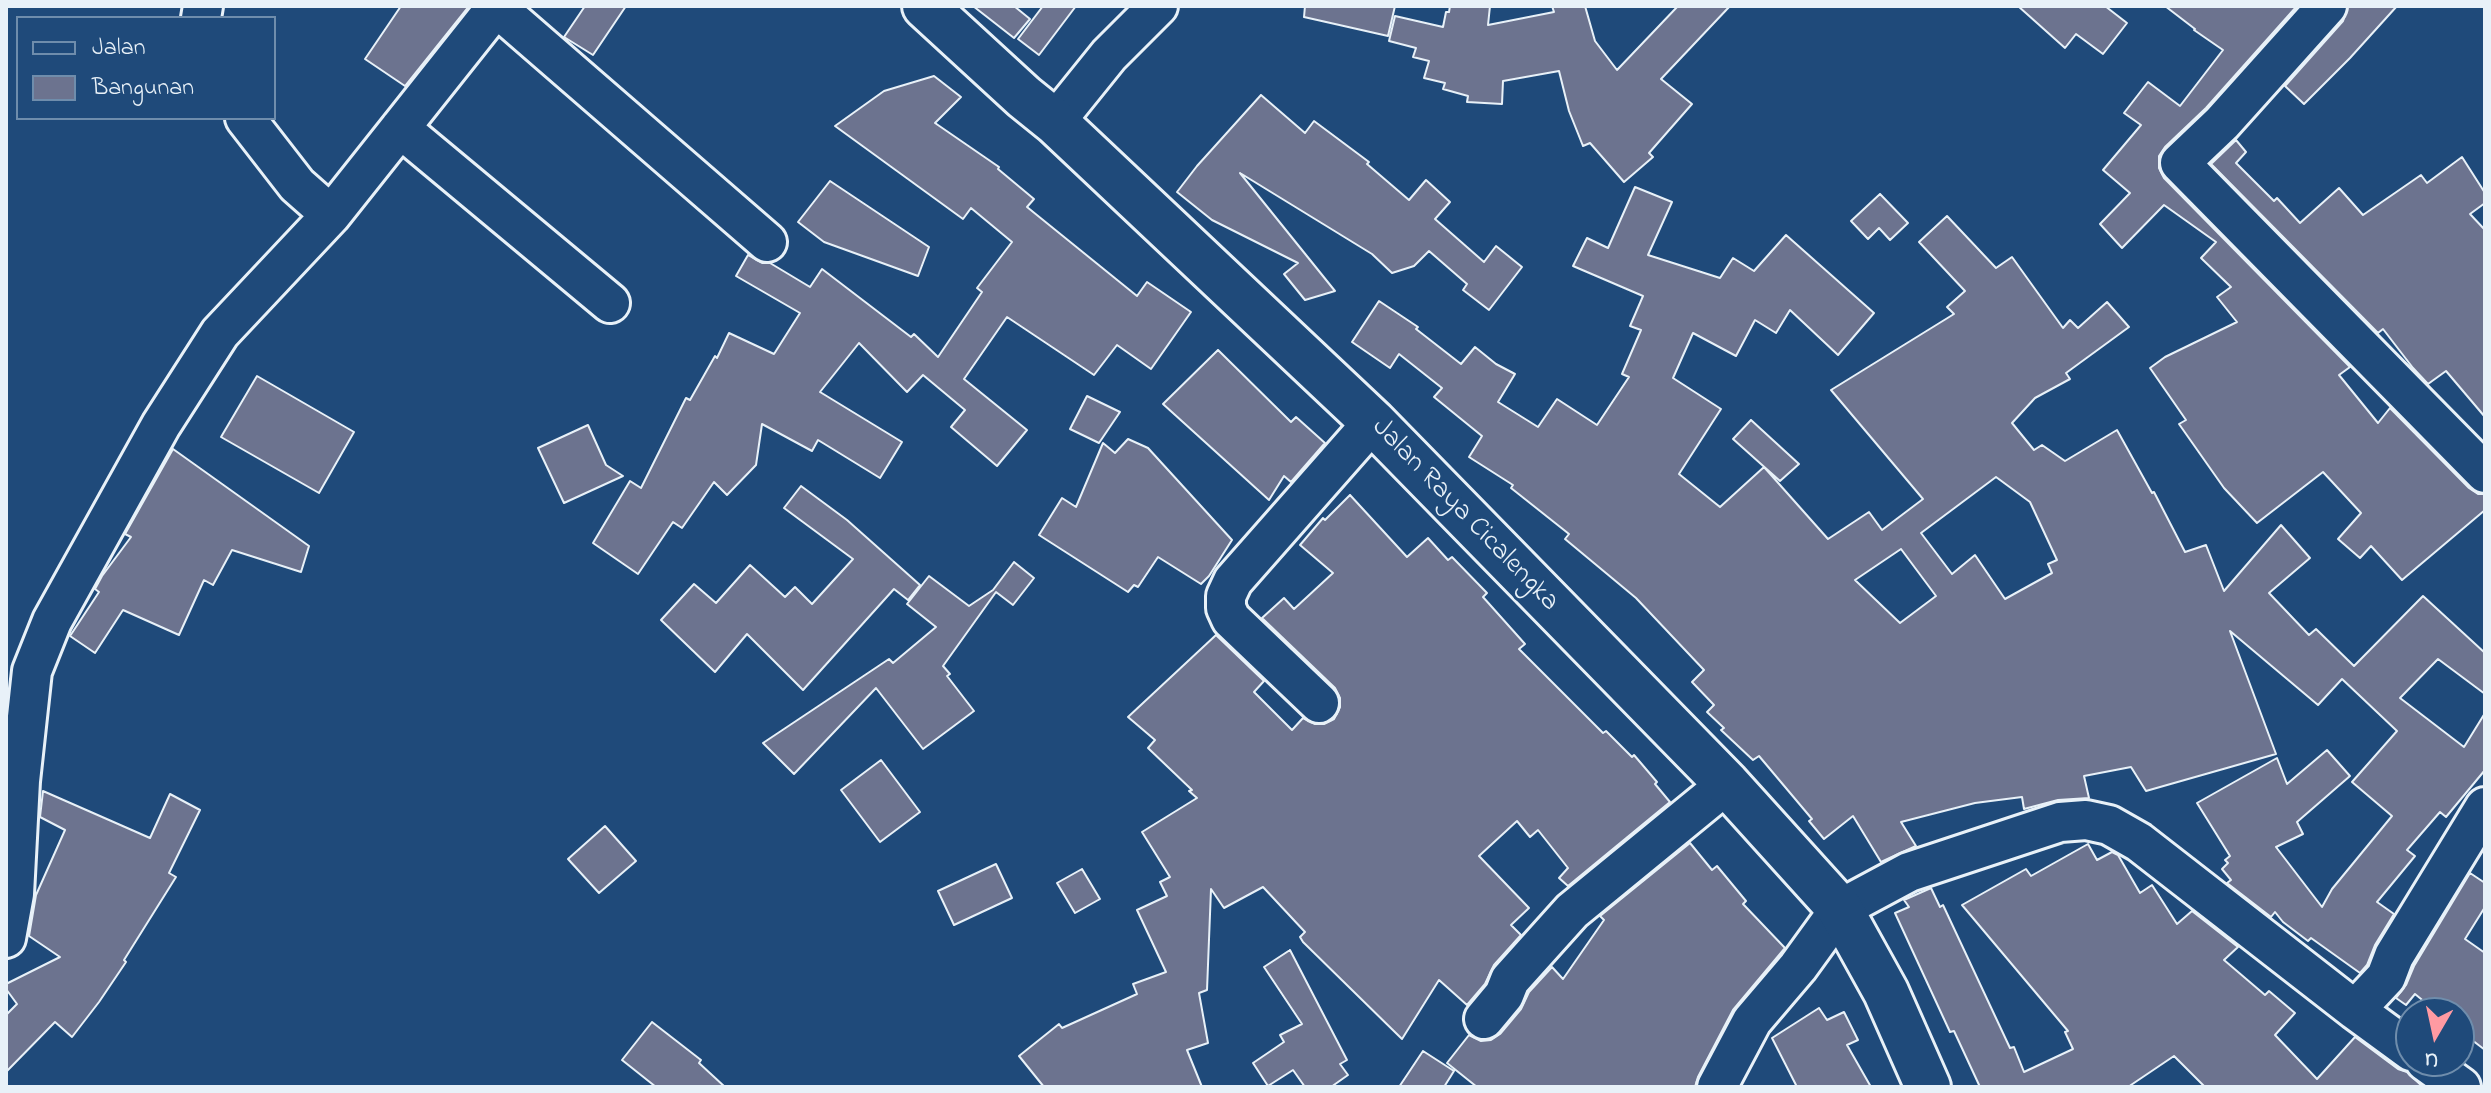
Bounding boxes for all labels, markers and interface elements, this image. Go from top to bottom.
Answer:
legend [16,16,276,120]
text: Jalan [92,31,146,66]
text: Bangunan [92,71,194,106]
street label: Jalan Raya Cicalengka [1363,412,1565,620]
north arrow [2395,997,2475,1077]
text: U [2422,1042,2441,1076]

